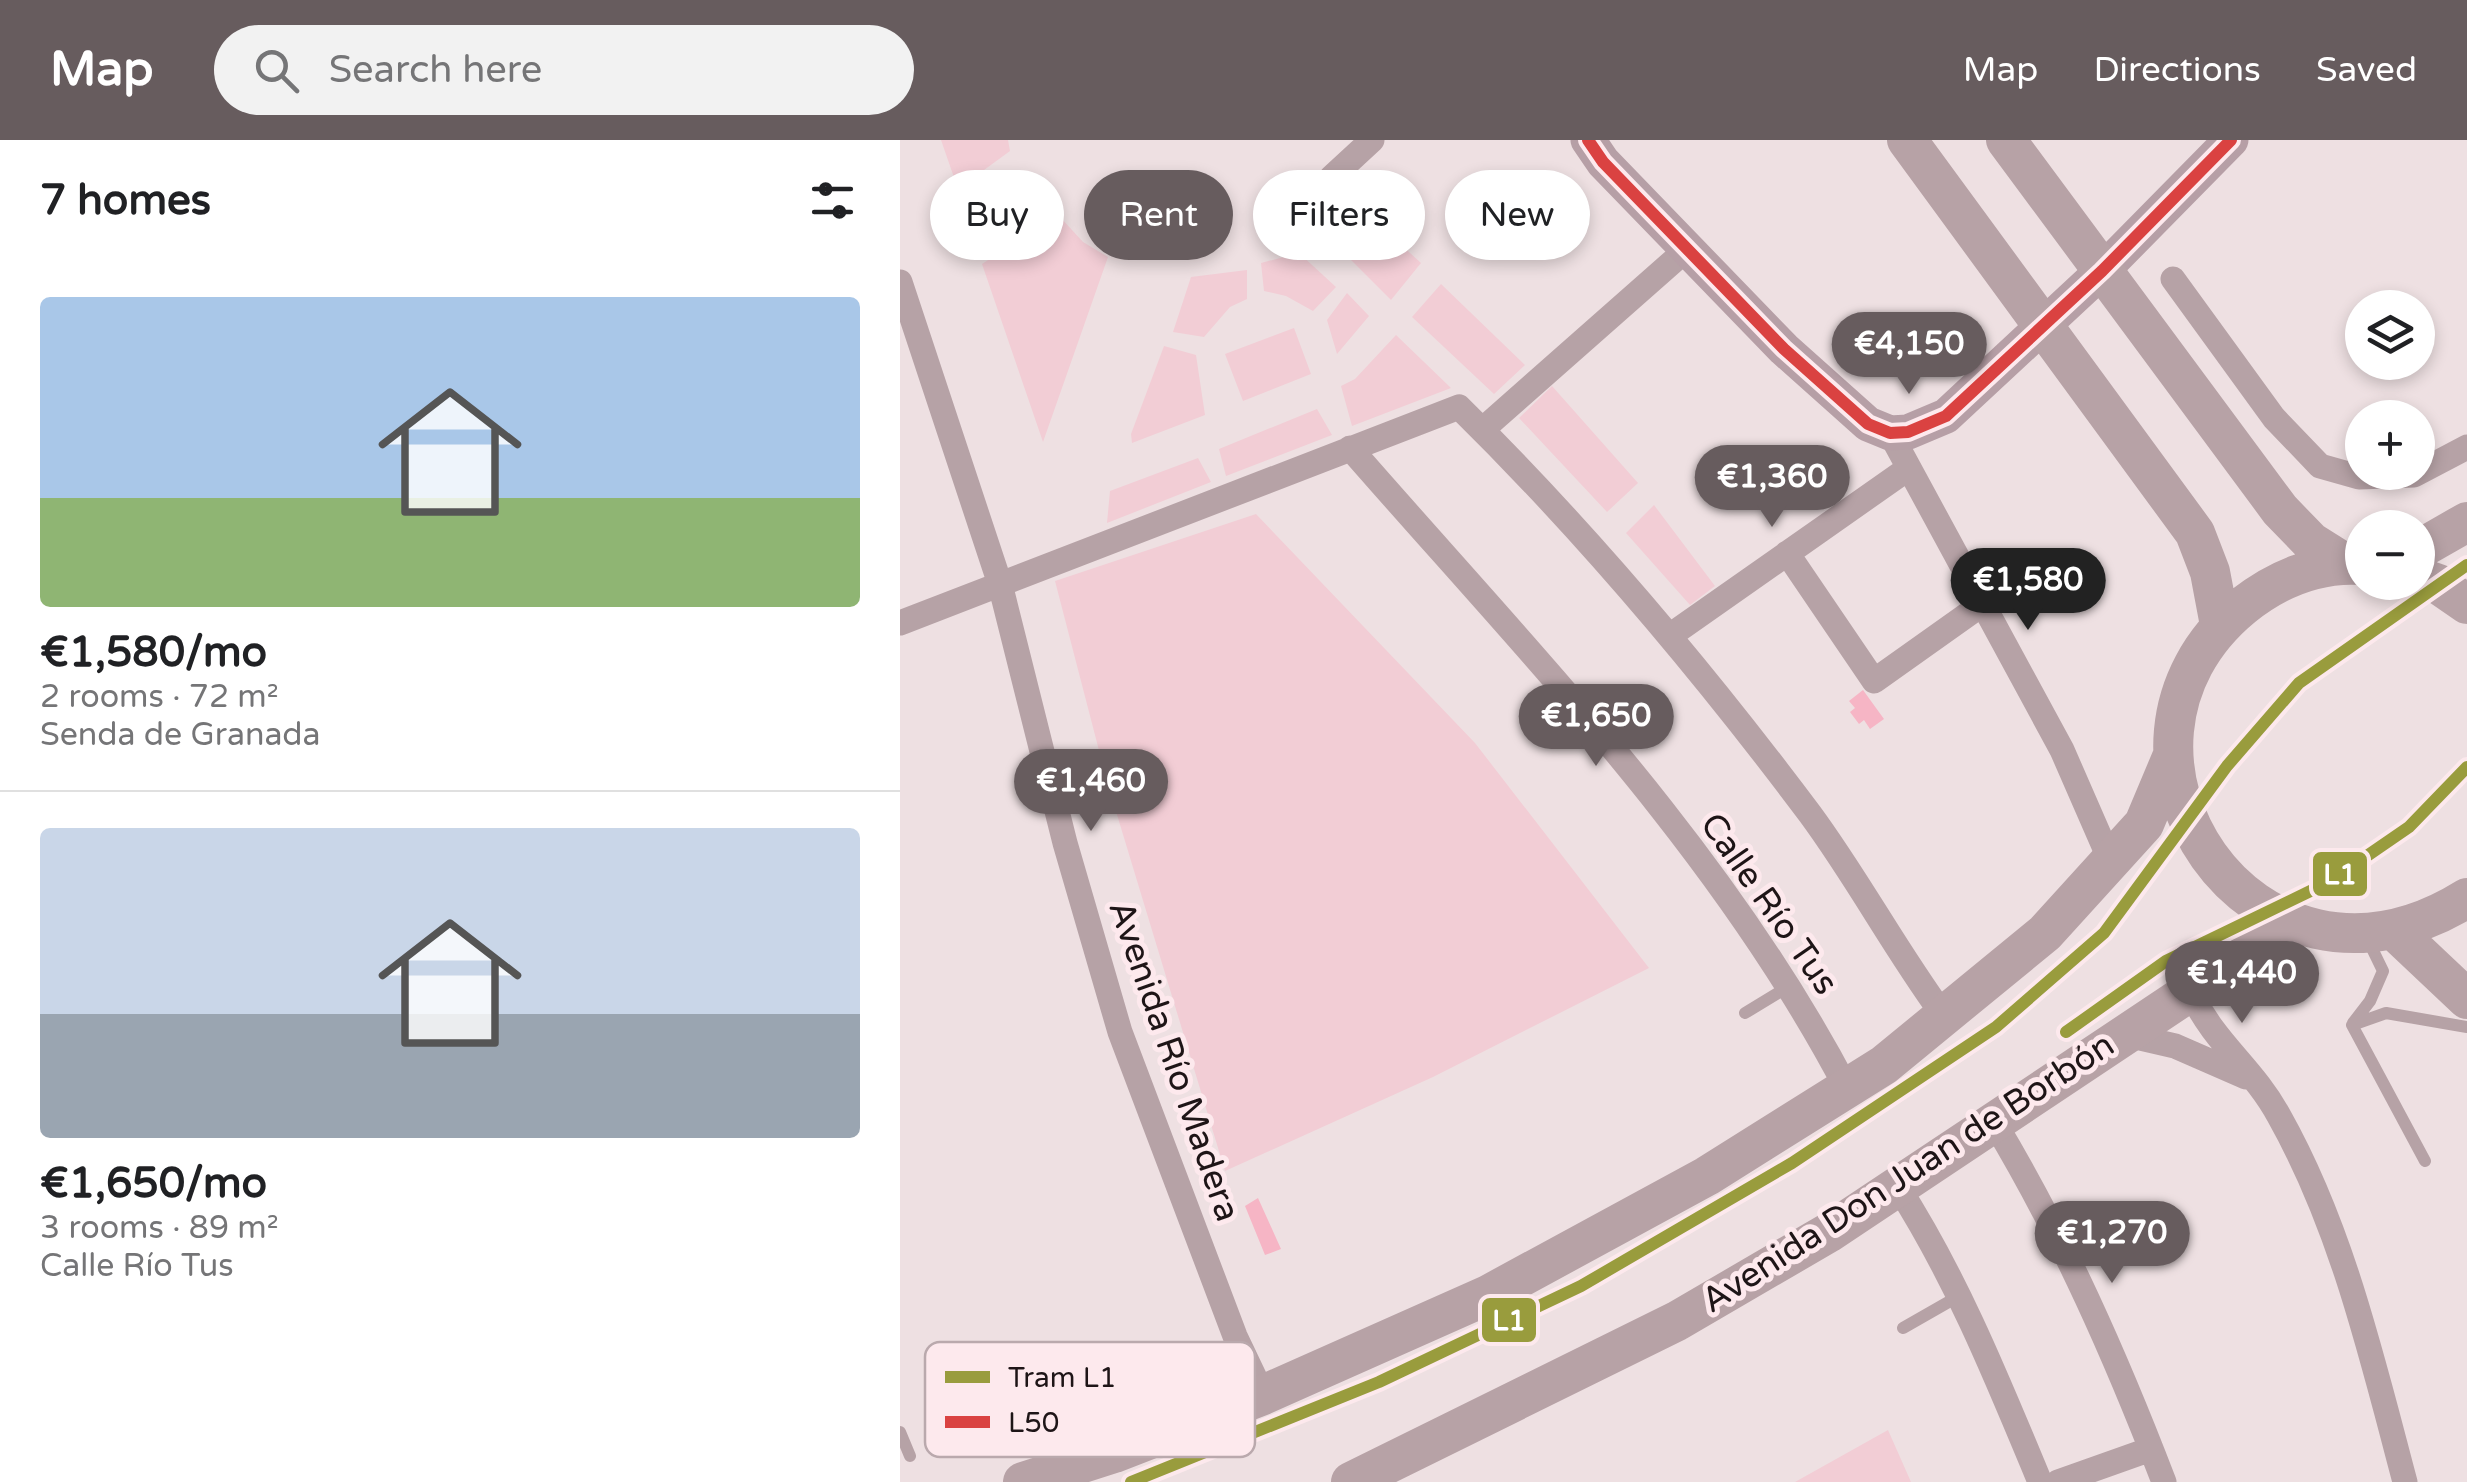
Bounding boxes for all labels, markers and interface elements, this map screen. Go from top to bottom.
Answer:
search box [214,25,914,115]
text: Map [50,41,154,99]
icon: search [249,43,304,98]
text: Search here [329,47,542,93]
text: Map [1963,49,2038,91]
text: Directions [2093,49,2261,91]
text: Saved [2316,49,2417,91]
chip: Buy [930,170,1064,260]
chip: Rent [1084,170,1233,260]
chip: Filters [1253,170,1425,260]
chip: New [1445,170,1590,260]
icon: filters [805,173,860,228]
text: 7 homes [40,175,211,226]
map controls [2345,290,2435,600]
button: layers [2345,290,2435,380]
pin: €4,150 [1828,312,1990,397]
text: €4,150 [1854,325,1964,363]
icon: home [360,362,540,542]
button: + [2345,400,2435,490]
pin: €1,360 [1691,445,1853,530]
text: €1,360 [1717,458,1827,496]
button: − [2345,510,2435,600]
pin: €1,580 [1947,548,2109,633]
text: €1,580 [1973,561,2083,599]
text: €1,580/mo [40,627,267,678]
text: 2 rooms · 72 m² [40,678,279,716]
pin: €1,650 [1515,684,1677,769]
text: €1,650 [1541,697,1651,735]
text: Senda de Granada [40,716,321,754]
pin: €1,460 [1010,749,1172,834]
text: €1,460 [1036,762,1146,800]
street label: Calle Río Tus [1691,805,1847,1003]
line badge: L1 [2311,850,2369,898]
text: L1 [2323,858,2357,892]
icon: home [360,893,540,1073]
street label: Avenida Río Madera [1099,895,1249,1227]
pin: €1,440 [2161,941,2323,1026]
text: €1,440 [2187,954,2297,992]
street label: Avenida Don Juan de Borbón [1694,1024,2122,1322]
text: €1,650/mo [40,1158,267,1209]
pin: €1,270 [2031,1201,2193,1286]
text: 3 rooms · 89 m² [40,1209,279,1247]
text: €1,270 [2057,1214,2167,1252]
text: Calle Río Tus [40,1247,234,1285]
line badge: L1 [1480,1296,1538,1344]
text: L1 [1492,1304,1526,1338]
legend [925,1342,1255,1457]
text: Tram L1 [1008,1361,1117,1395]
text: L50 [1008,1406,1059,1440]

